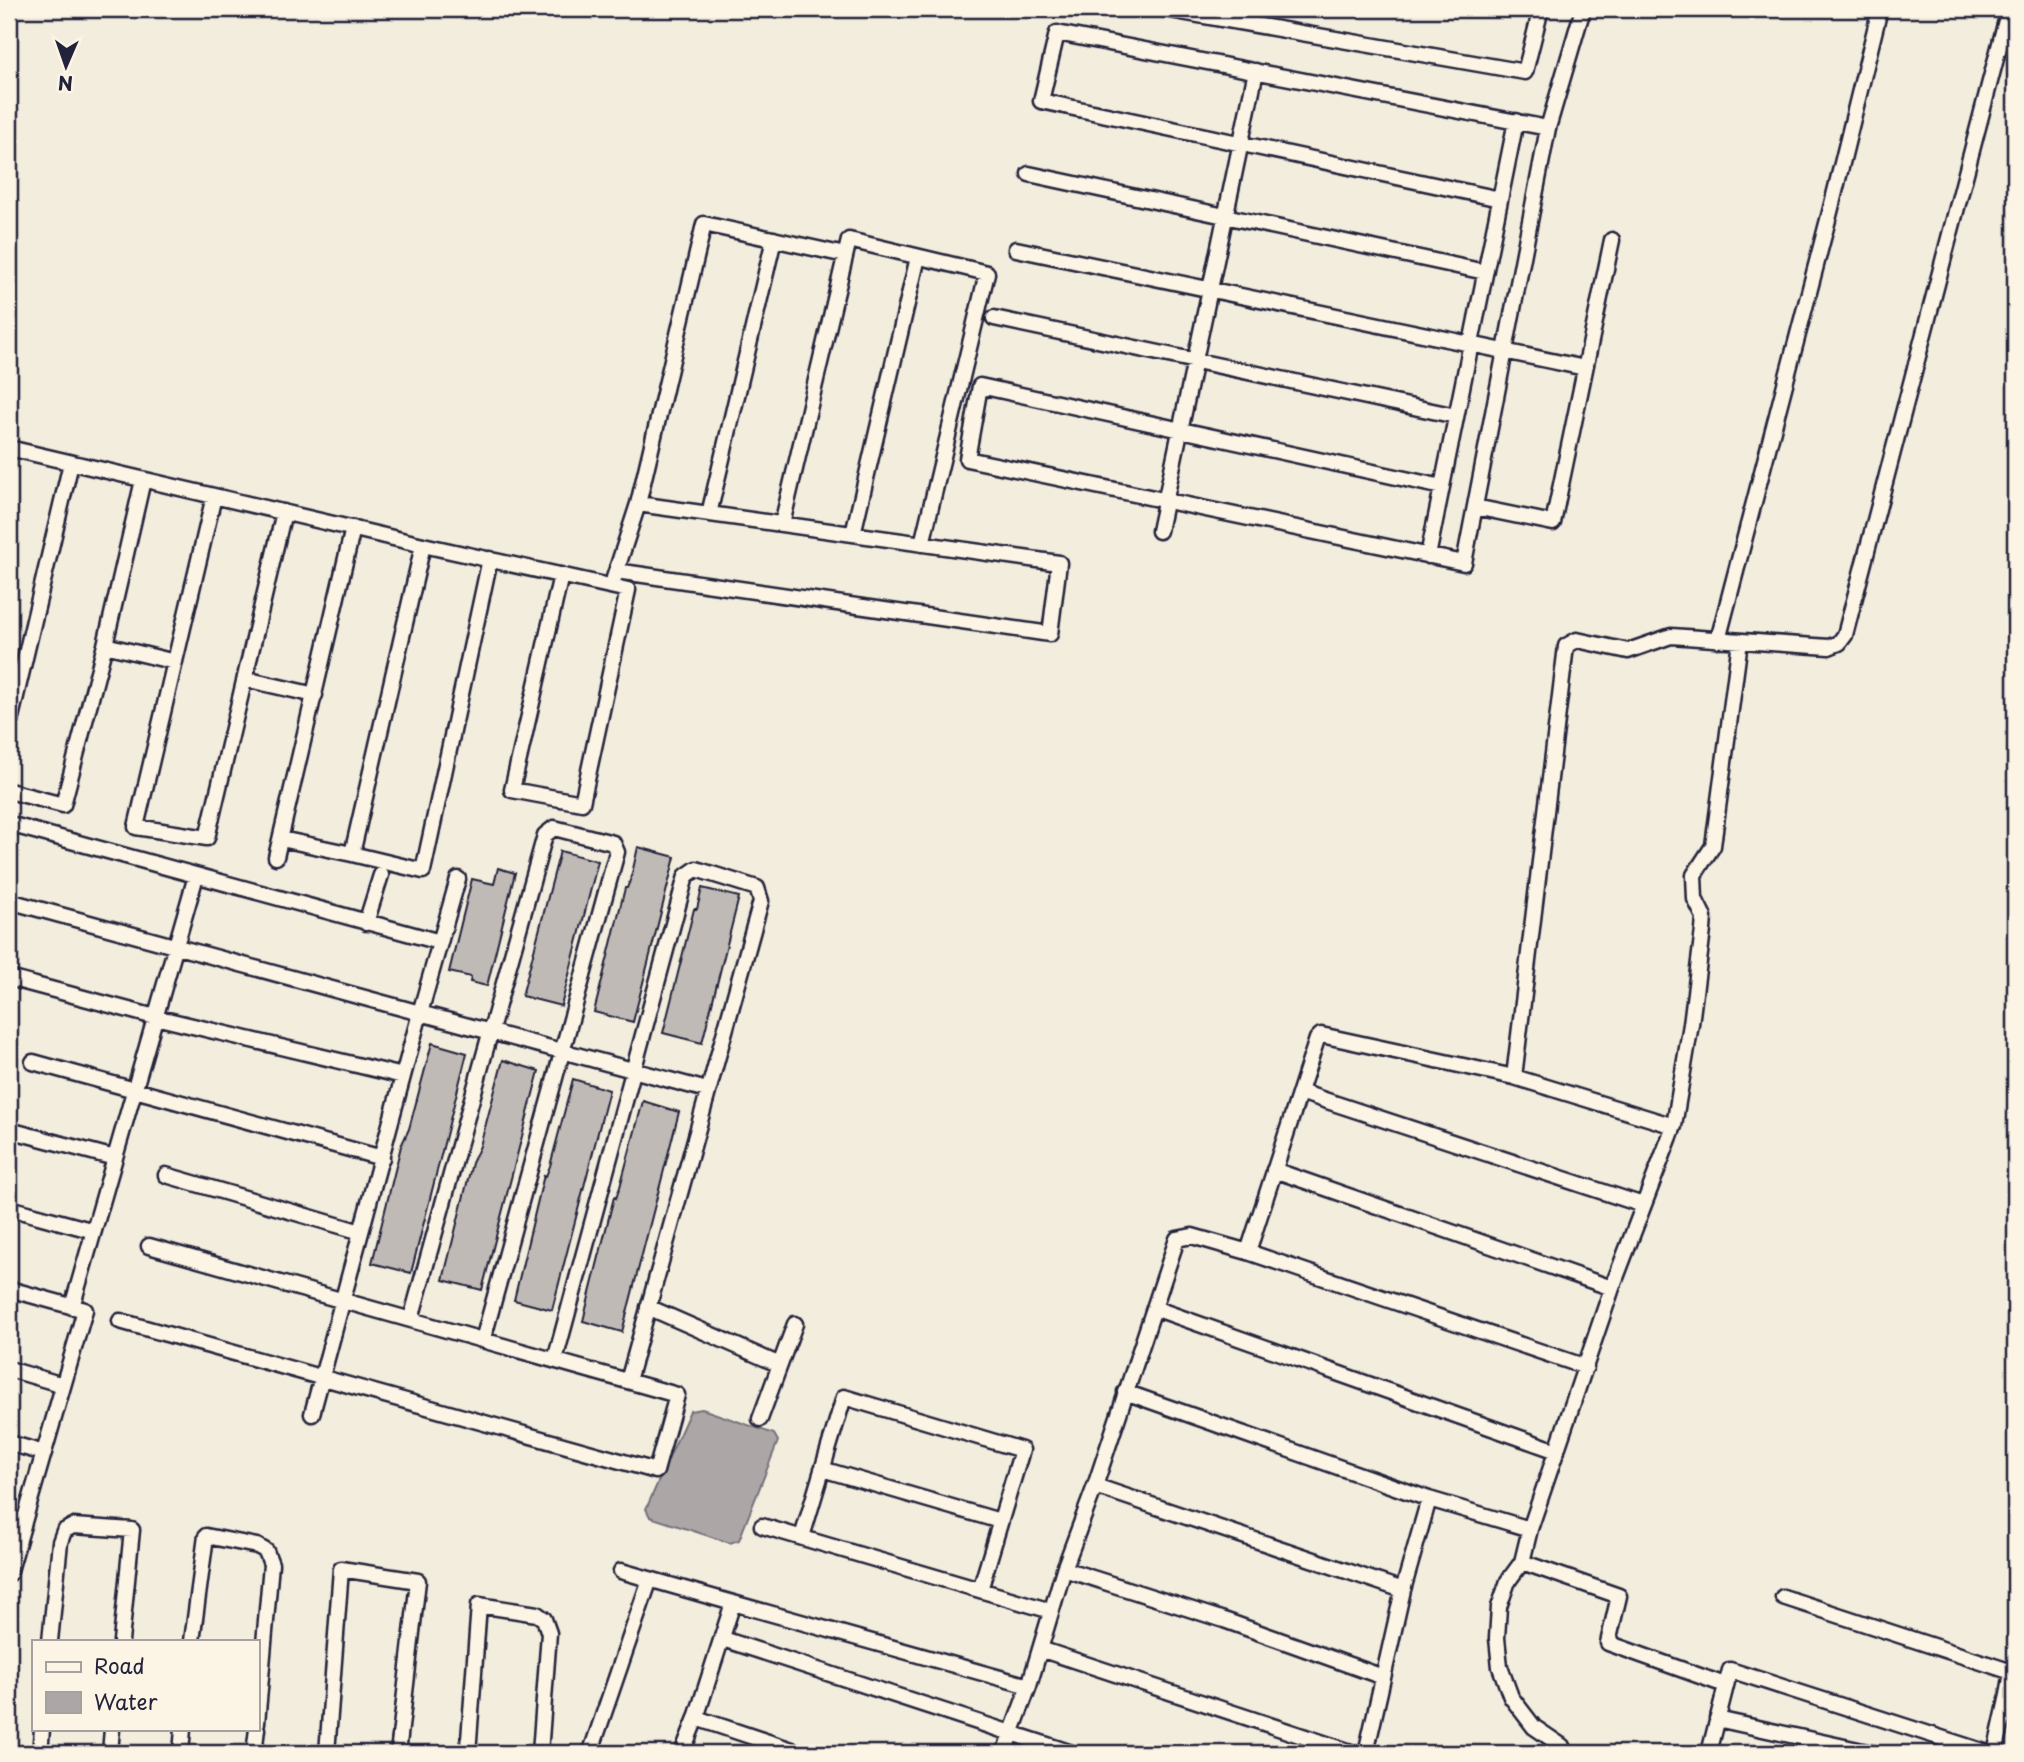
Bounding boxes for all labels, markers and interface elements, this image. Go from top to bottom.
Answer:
north arrow [32,32,102,102]
text: N [57,70,73,98]
legend [32,1640,259,1730]
text: Road [94,1649,145,1681]
text: Water [94,1685,158,1717]

